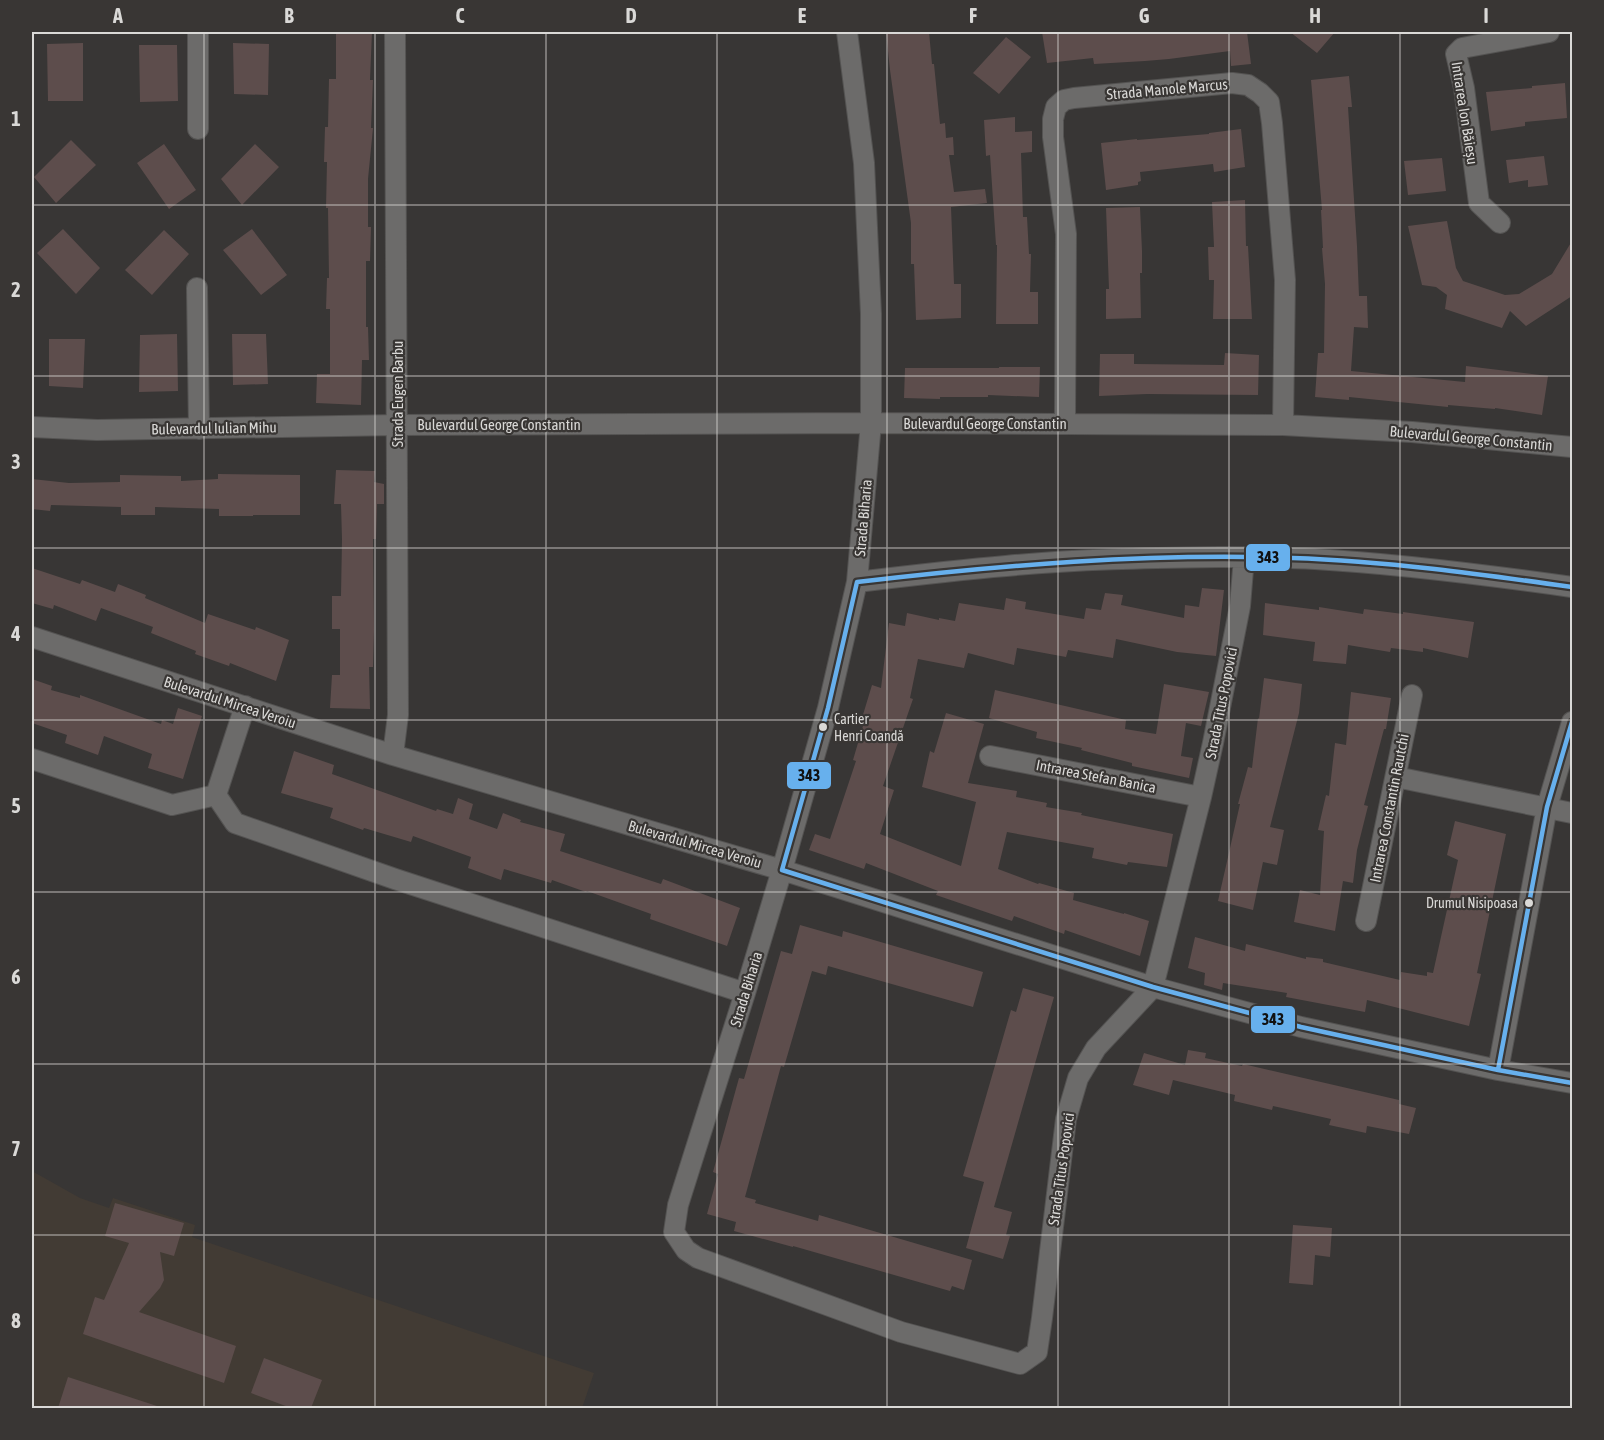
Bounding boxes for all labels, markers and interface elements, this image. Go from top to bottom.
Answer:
text: A [112,4,123,27]
text: B [284,4,294,27]
text: C [456,4,465,27]
text: D [625,4,637,27]
text: E [798,4,807,27]
text: F [969,4,977,27]
text: G [1139,4,1150,27]
text: H [1309,4,1321,27]
text: I [1483,4,1489,27]
street label: Intrarea Ion Băieșu [1448,60,1482,166]
street label: Strada Manole Marcus [1106,75,1228,103]
text: 1 [11,107,21,130]
text: 2 [11,278,21,301]
street label: Strada Eugen Barbu [389,341,406,447]
street label: Bulevardul George Constantin [903,415,1067,432]
street label: Bulevardul George Constantin [417,416,581,433]
street label: Bulevardul Iulian Mihu [151,418,277,438]
street label: Bulevardul George Constantin [1389,422,1553,454]
text: 3 [11,450,21,473]
street label: Strada Biharia [851,479,875,557]
line badge: 343 [1245,543,1291,572]
text: 343 [1257,548,1279,566]
text: 4 [10,622,21,645]
street label: Strada Titus Popovici [1202,646,1240,760]
street label: Bulevardul Mircea Veroiu [162,673,298,731]
place label: Cartier Henri Coandă [834,711,904,744]
marker: Cartier Henri Coandă [817,721,829,733]
street label: Intrarea Constantin Rautchi [1366,732,1412,884]
street label: Intrarea Stefan Banica [1035,756,1157,796]
line badge: 343 [786,761,832,790]
text: 343 [798,766,820,784]
text: 5 [11,794,21,817]
street label: Bulevardul Mircea Veroiu [626,817,764,871]
place label: Drumul Nisipoasa [1426,895,1518,911]
marker: Drumul Nisipoasa [1523,897,1535,909]
street label: Strada Biharia [727,949,765,1029]
text: 6 [11,965,21,988]
line badge: 343 [1250,1005,1296,1034]
text: 343 [1262,1010,1284,1028]
street label: Strada Titus Popovici [1045,1112,1077,1226]
text: 7 [11,1137,21,1160]
text: 8 [11,1309,21,1332]

